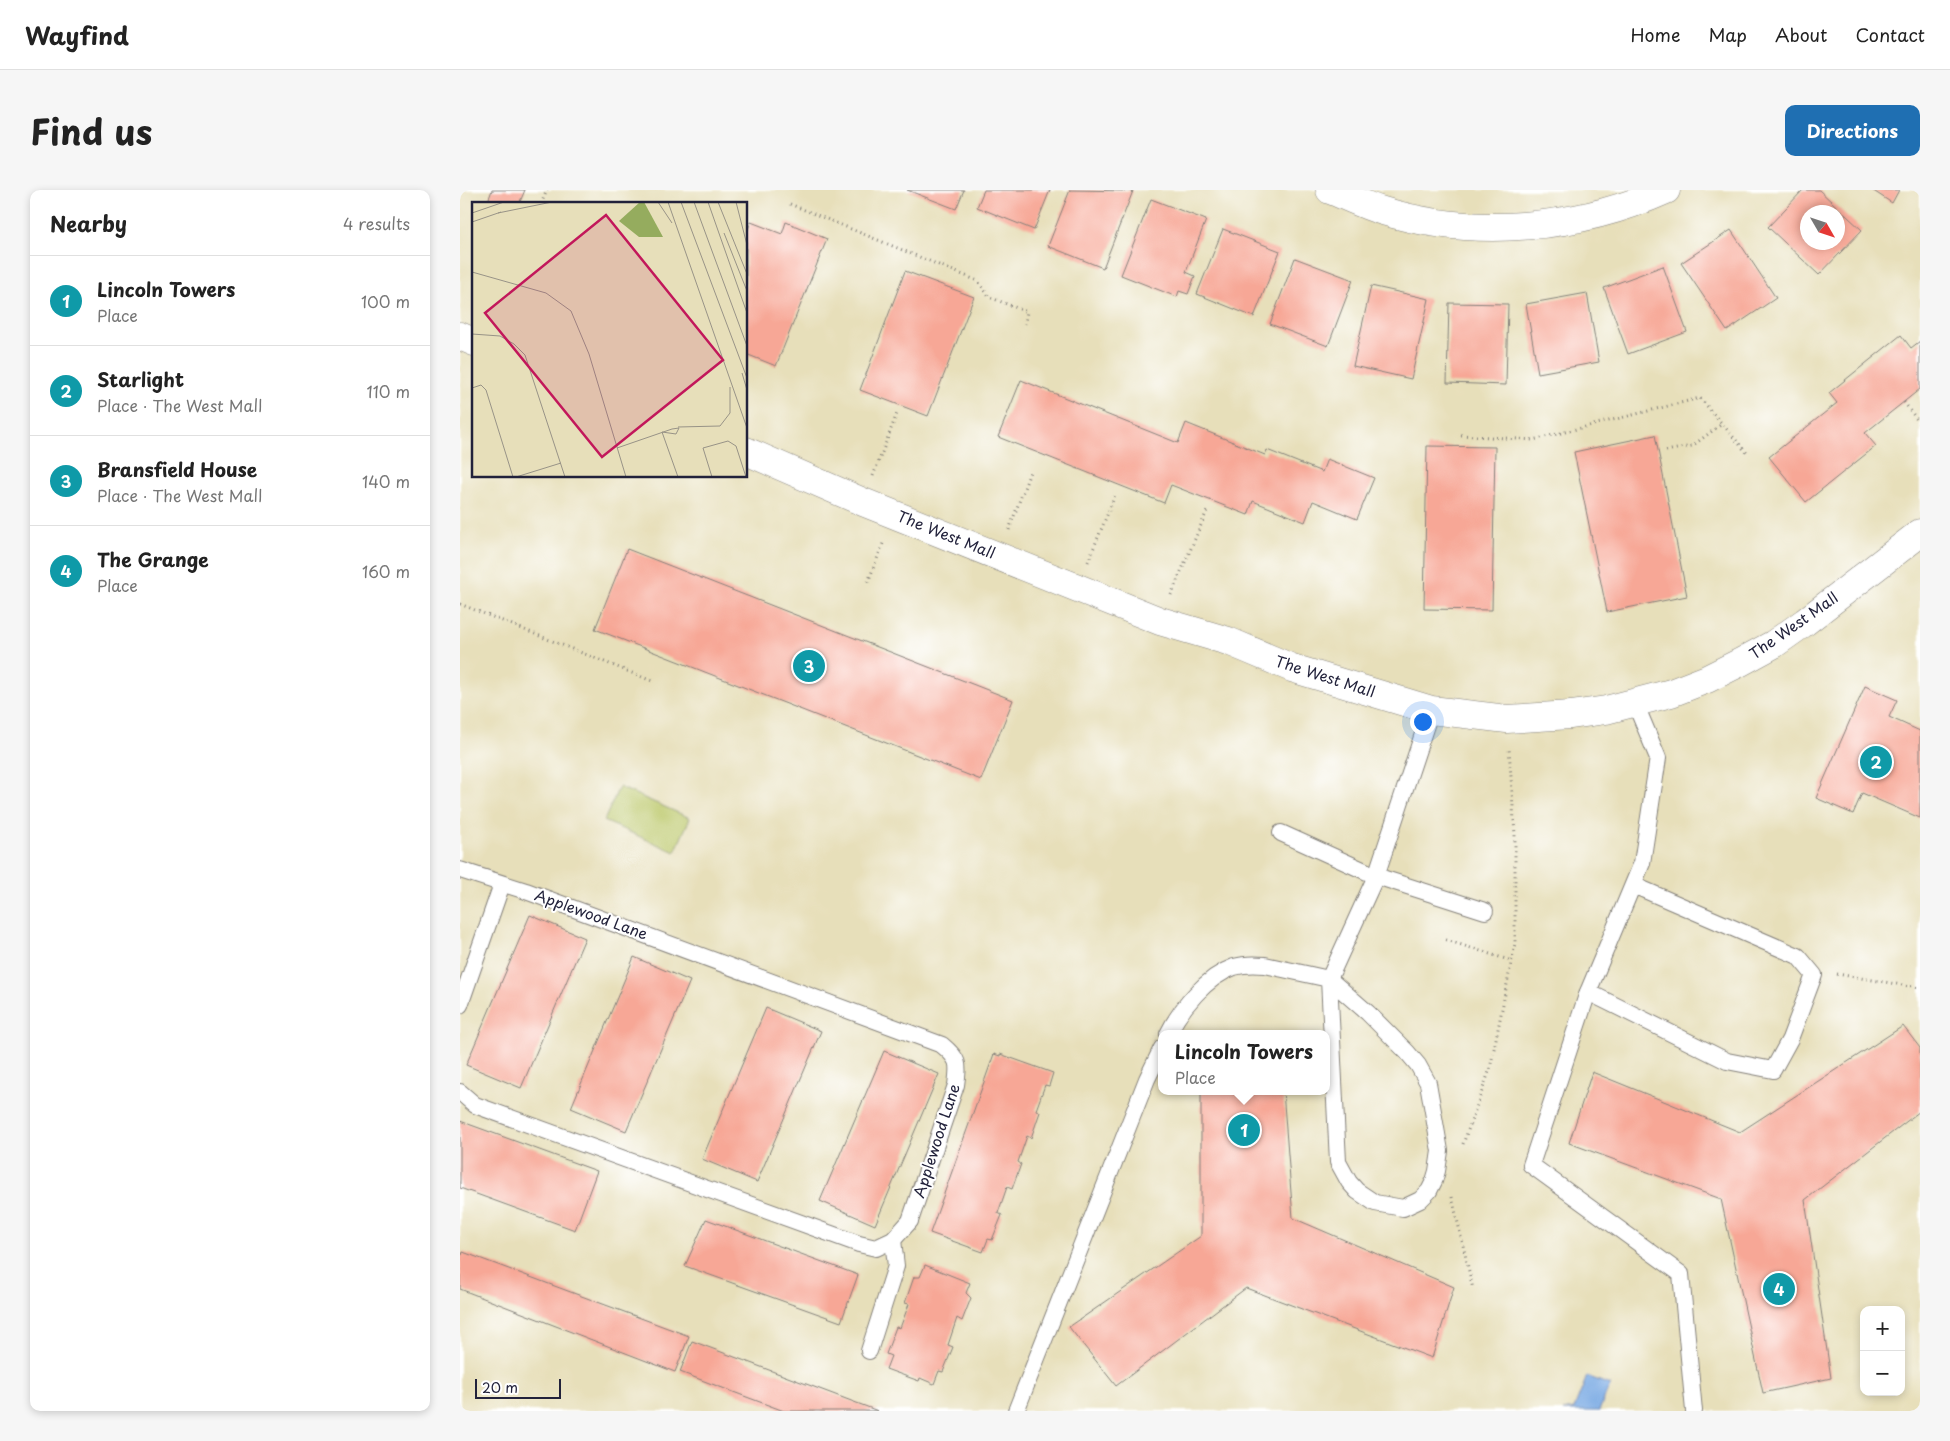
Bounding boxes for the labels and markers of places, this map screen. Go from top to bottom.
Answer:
pin: 3 [793,647,825,685]
pin: 2 [1860,743,1892,781]
pin: 1 [1228,1111,1260,1149]
pin: 4 [1763,1270,1795,1308]

